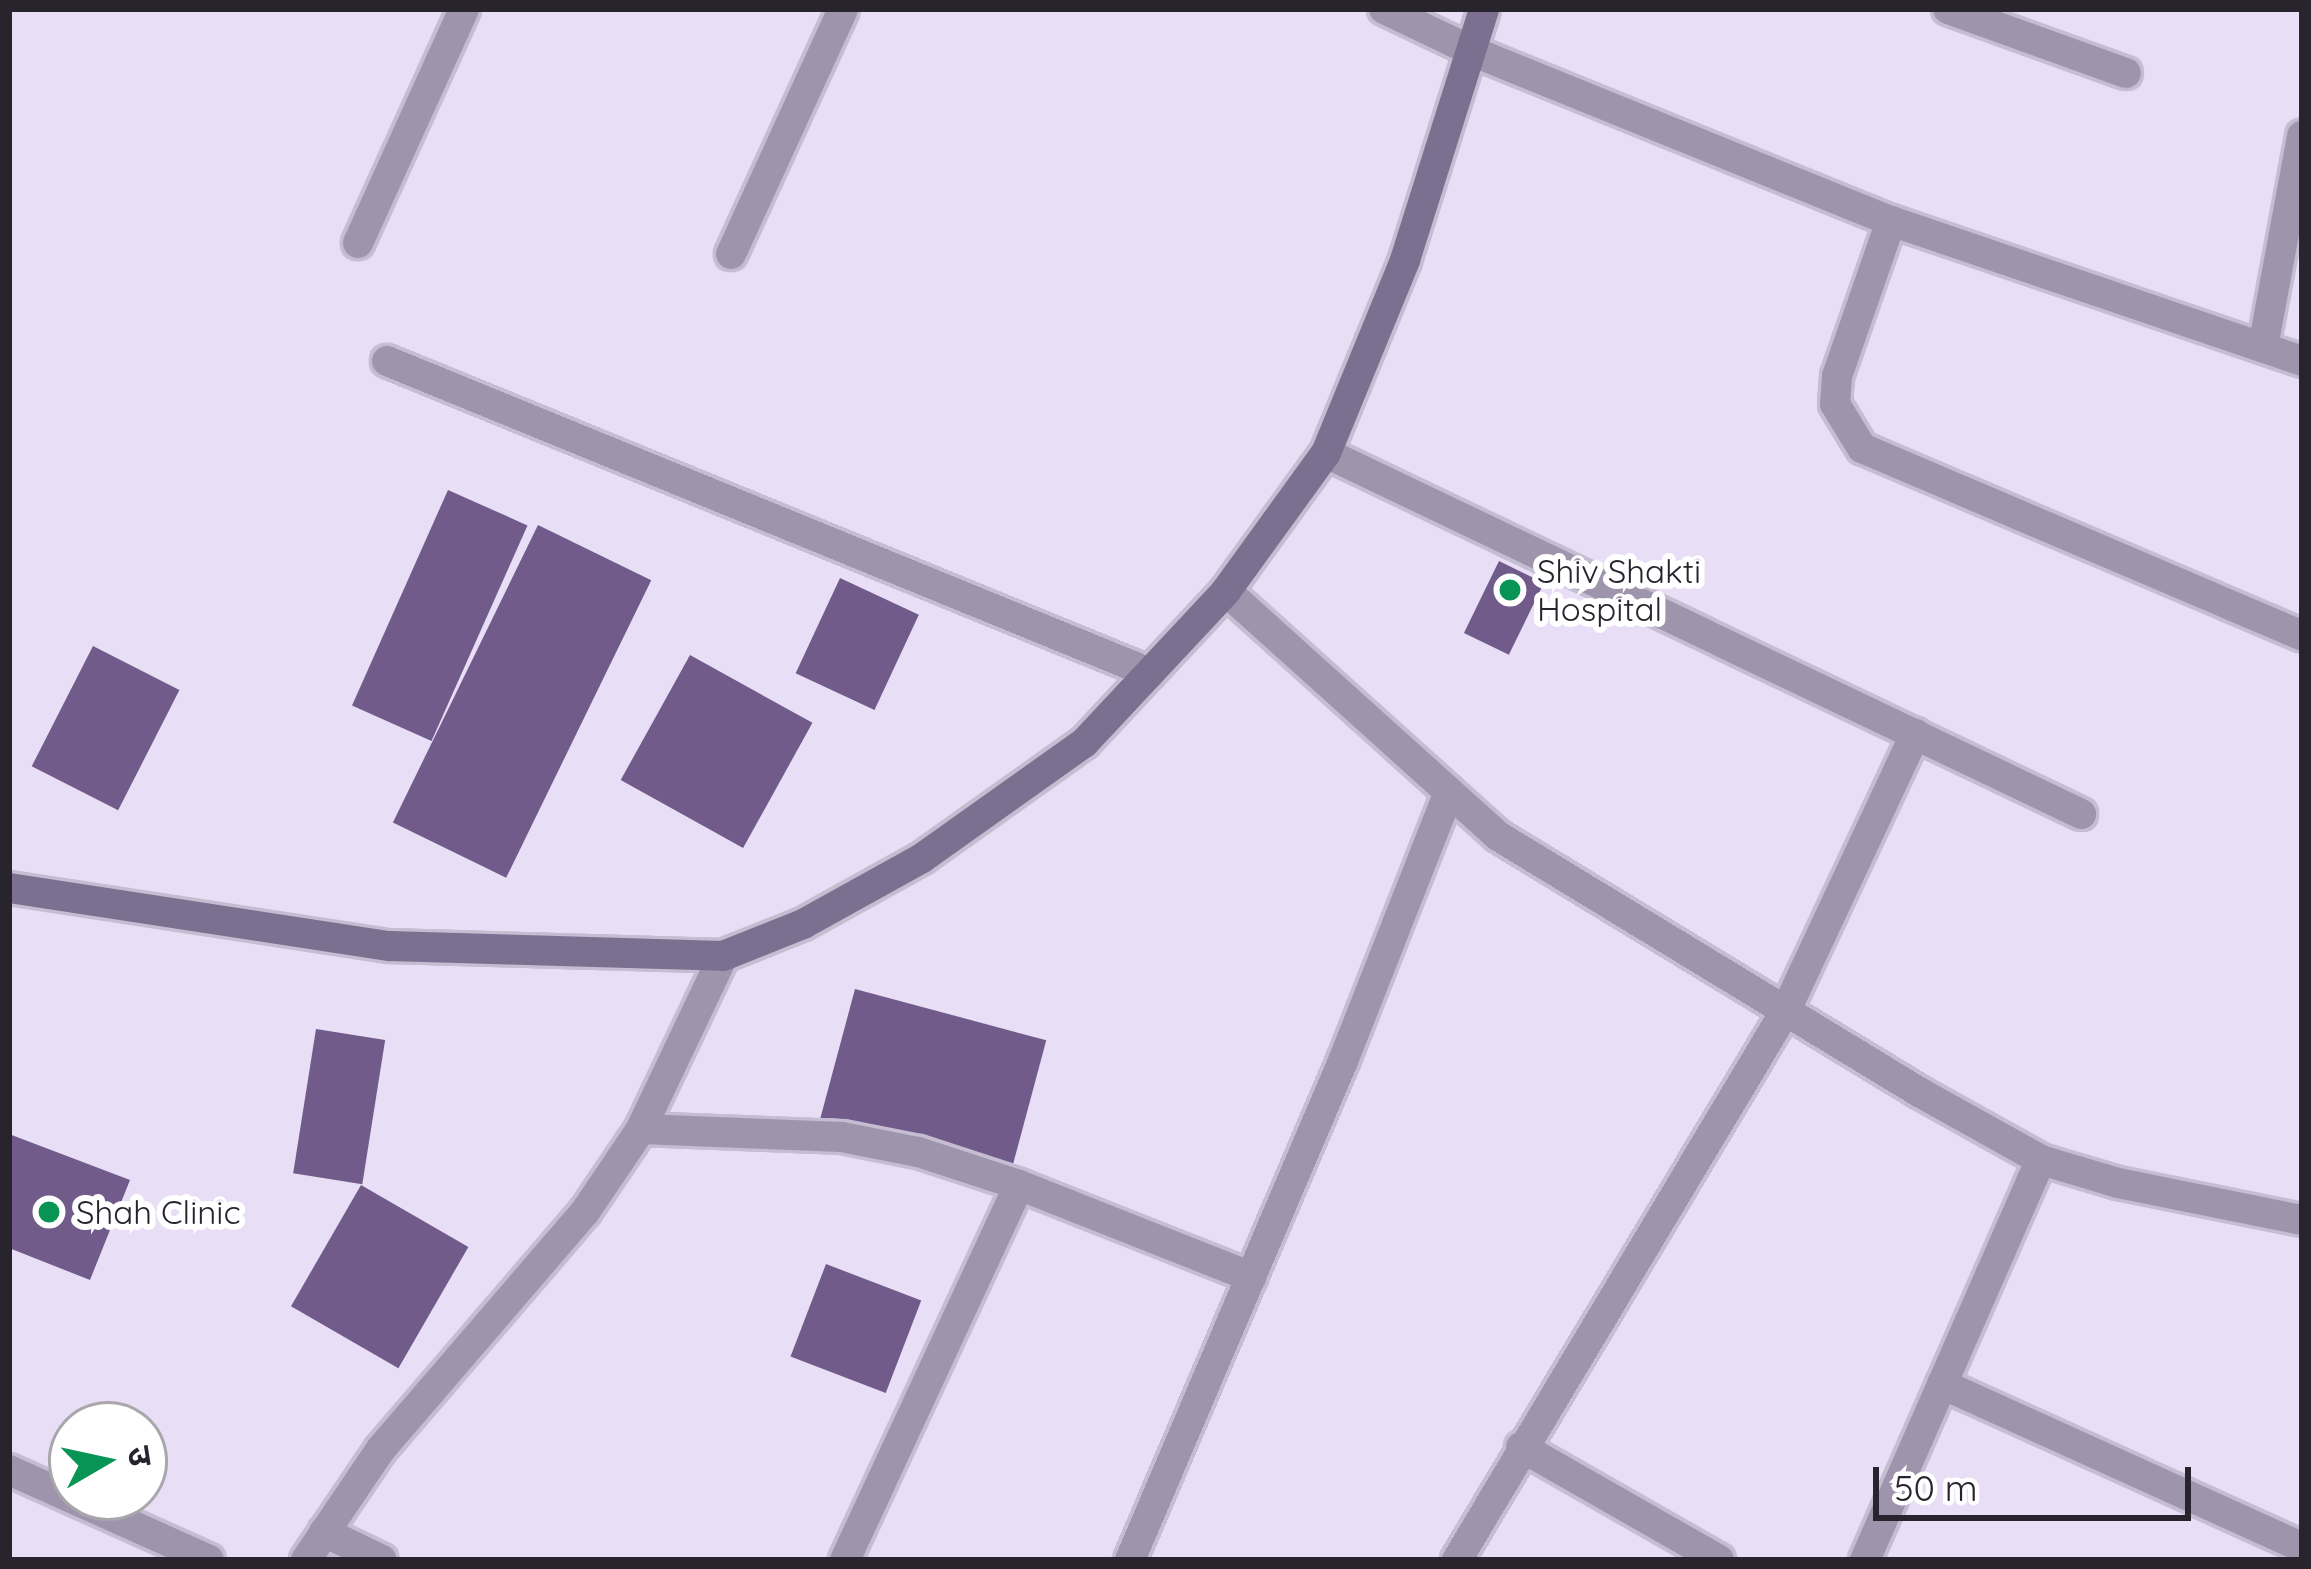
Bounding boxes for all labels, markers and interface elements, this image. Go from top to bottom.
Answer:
place label: Shiv Shakti Hospital [1537,551,1701,629]
marker: Shiv Shakti Hospital [1494,574,1526,606]
place label: Shah Clinic [76,1192,240,1232]
marker: Shah Clinic [33,1196,65,1228]
north arrow [48,1401,168,1521]
text: उ [119,1443,163,1469]
scale bar [1879,1443,2197,1517]
text: 50 m [1894,1465,1978,1510]

